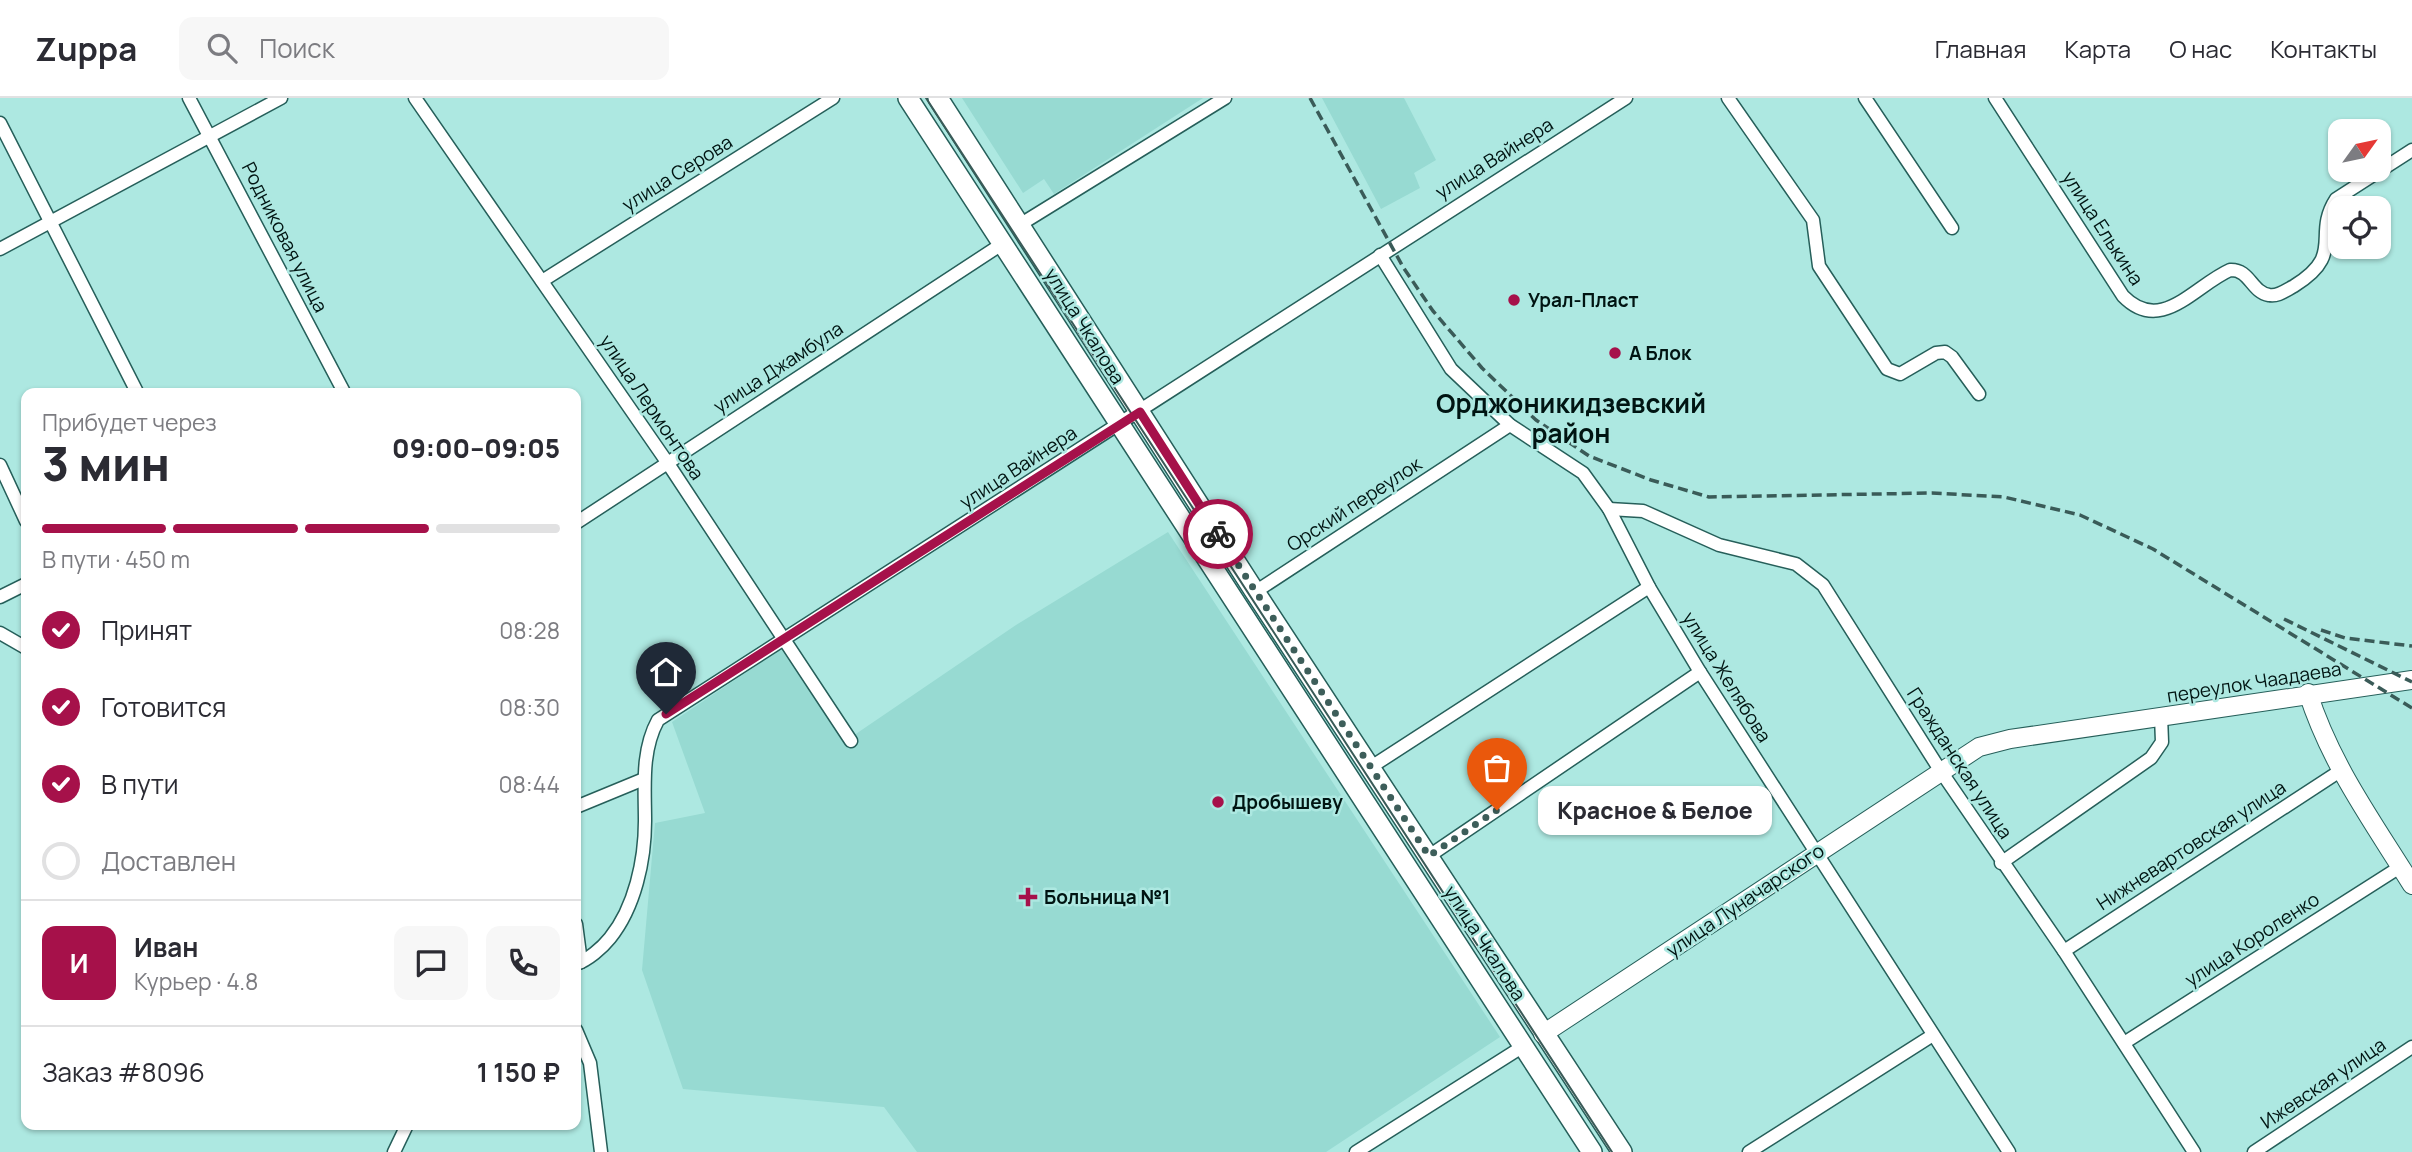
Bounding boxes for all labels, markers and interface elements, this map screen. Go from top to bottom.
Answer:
search box [179,17,669,80]
text: Zuppa [35,26,137,71]
icon: search [203,29,241,67]
text: Поиск [259,30,335,66]
text: Главная [1935,32,2026,65]
text: Карта [2064,32,2131,65]
text: О нас [2169,32,2232,65]
text: Контакты [2270,32,2377,65]
street label: улица Вайнера [1430,111,1558,205]
north arrow [2328,119,2390,182]
map controls [2328,119,2391,259]
street label: улица Серова [617,129,737,217]
street label: Родниковая улица [236,157,334,317]
street label: улица Елькина [2056,166,2150,290]
button: locate [2328,196,2391,259]
street label: улица Чкалова [1039,263,1131,389]
place label: Урал-Пласт [1528,287,1639,313]
marker: Урал-Пласт [1506,292,1522,308]
street label: улица Джамбула [708,315,848,419]
street label: улица Лермонтова [594,329,710,485]
place label: А Блок [1629,340,1692,366]
marker: А Блок [1607,345,1623,361]
district label: Орджоникидзевский район [1436,385,1706,451]
text: Прибудет через [42,406,217,438]
street label: улица Вайнера [954,419,1082,515]
text: 09:00–09:05 [392,430,560,466]
text: 3 мин [42,432,170,495]
street label: Орский переулок [1282,450,1427,557]
courier [1183,499,1253,569]
icon: bike [1199,515,1237,553]
text: В пути · 450 m [42,543,190,575]
street label: улица Желябова [1676,607,1778,747]
icon: check [42,611,80,649]
text: Принят [101,612,192,648]
text: 08:28 [499,614,560,646]
pin [636,642,696,714]
icon: home [647,653,685,691]
street label: переулок Чаадаева [2165,655,2343,709]
street label: Гражданская улица [1901,682,2019,844]
icon: check [42,688,80,726]
text: Готовится [101,689,226,725]
text: 08:30 [499,691,560,723]
pin [1467,738,1527,810]
icon: bag [1478,749,1516,787]
icon: check [42,765,80,803]
text: В пути [101,766,179,802]
text: 08:44 [498,768,560,800]
street label: Нижневартовская улица [2091,774,2291,916]
callout: Красное & Белое [1539,786,1774,834]
place label: Дробышеву [1232,789,1343,815]
marker: Дробышеву [1210,794,1226,810]
text: Красное & Белое [1557,794,1753,826]
street label: улица Луначарского [1661,837,1829,963]
text: Доставлен [101,843,236,879]
street label: улица Чкалова [1438,880,1532,1006]
place label: Больница №1 [1044,884,1170,910]
street label: улица Короленко [2180,886,2324,992]
marker: Больница №1 [1018,887,1038,907]
button: chat [394,926,468,1000]
button: phone [486,926,560,1000]
text: Иван [134,929,198,965]
text: И [70,945,88,981]
text: Курьер · 4.8 [134,965,258,997]
street label: Ижевская улица [2255,1031,2391,1135]
text: Заказ #8096 [42,1054,205,1090]
text: 1 150 ₽ [477,1054,560,1090]

